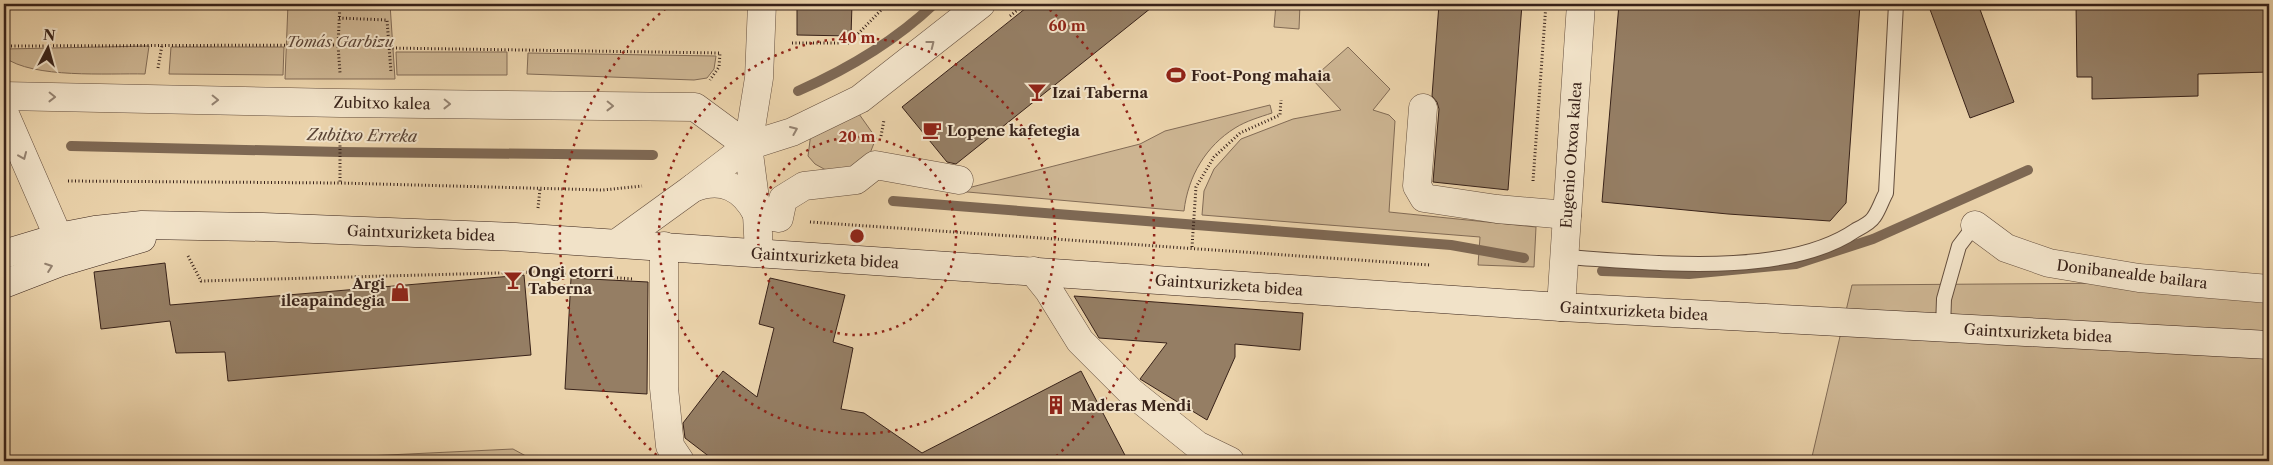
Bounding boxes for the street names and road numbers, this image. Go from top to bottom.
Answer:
street label: Eugenio Otxoa kalea [1556,81,1586,229]
street label: Zubitxo kalea [333,93,431,113]
street label: Gaintxurizketa bidea [346,221,496,245]
street label: Gaintxurizketa bidea [750,243,900,273]
street label: Donibanealde bailara [2055,255,2209,293]
street label: Gaintxurizketa bidea [1154,270,1304,300]
street label: Gaintxurizketa bidea [1559,298,1709,324]
street label: Gaintxurizketa bidea [1963,320,2113,346]

